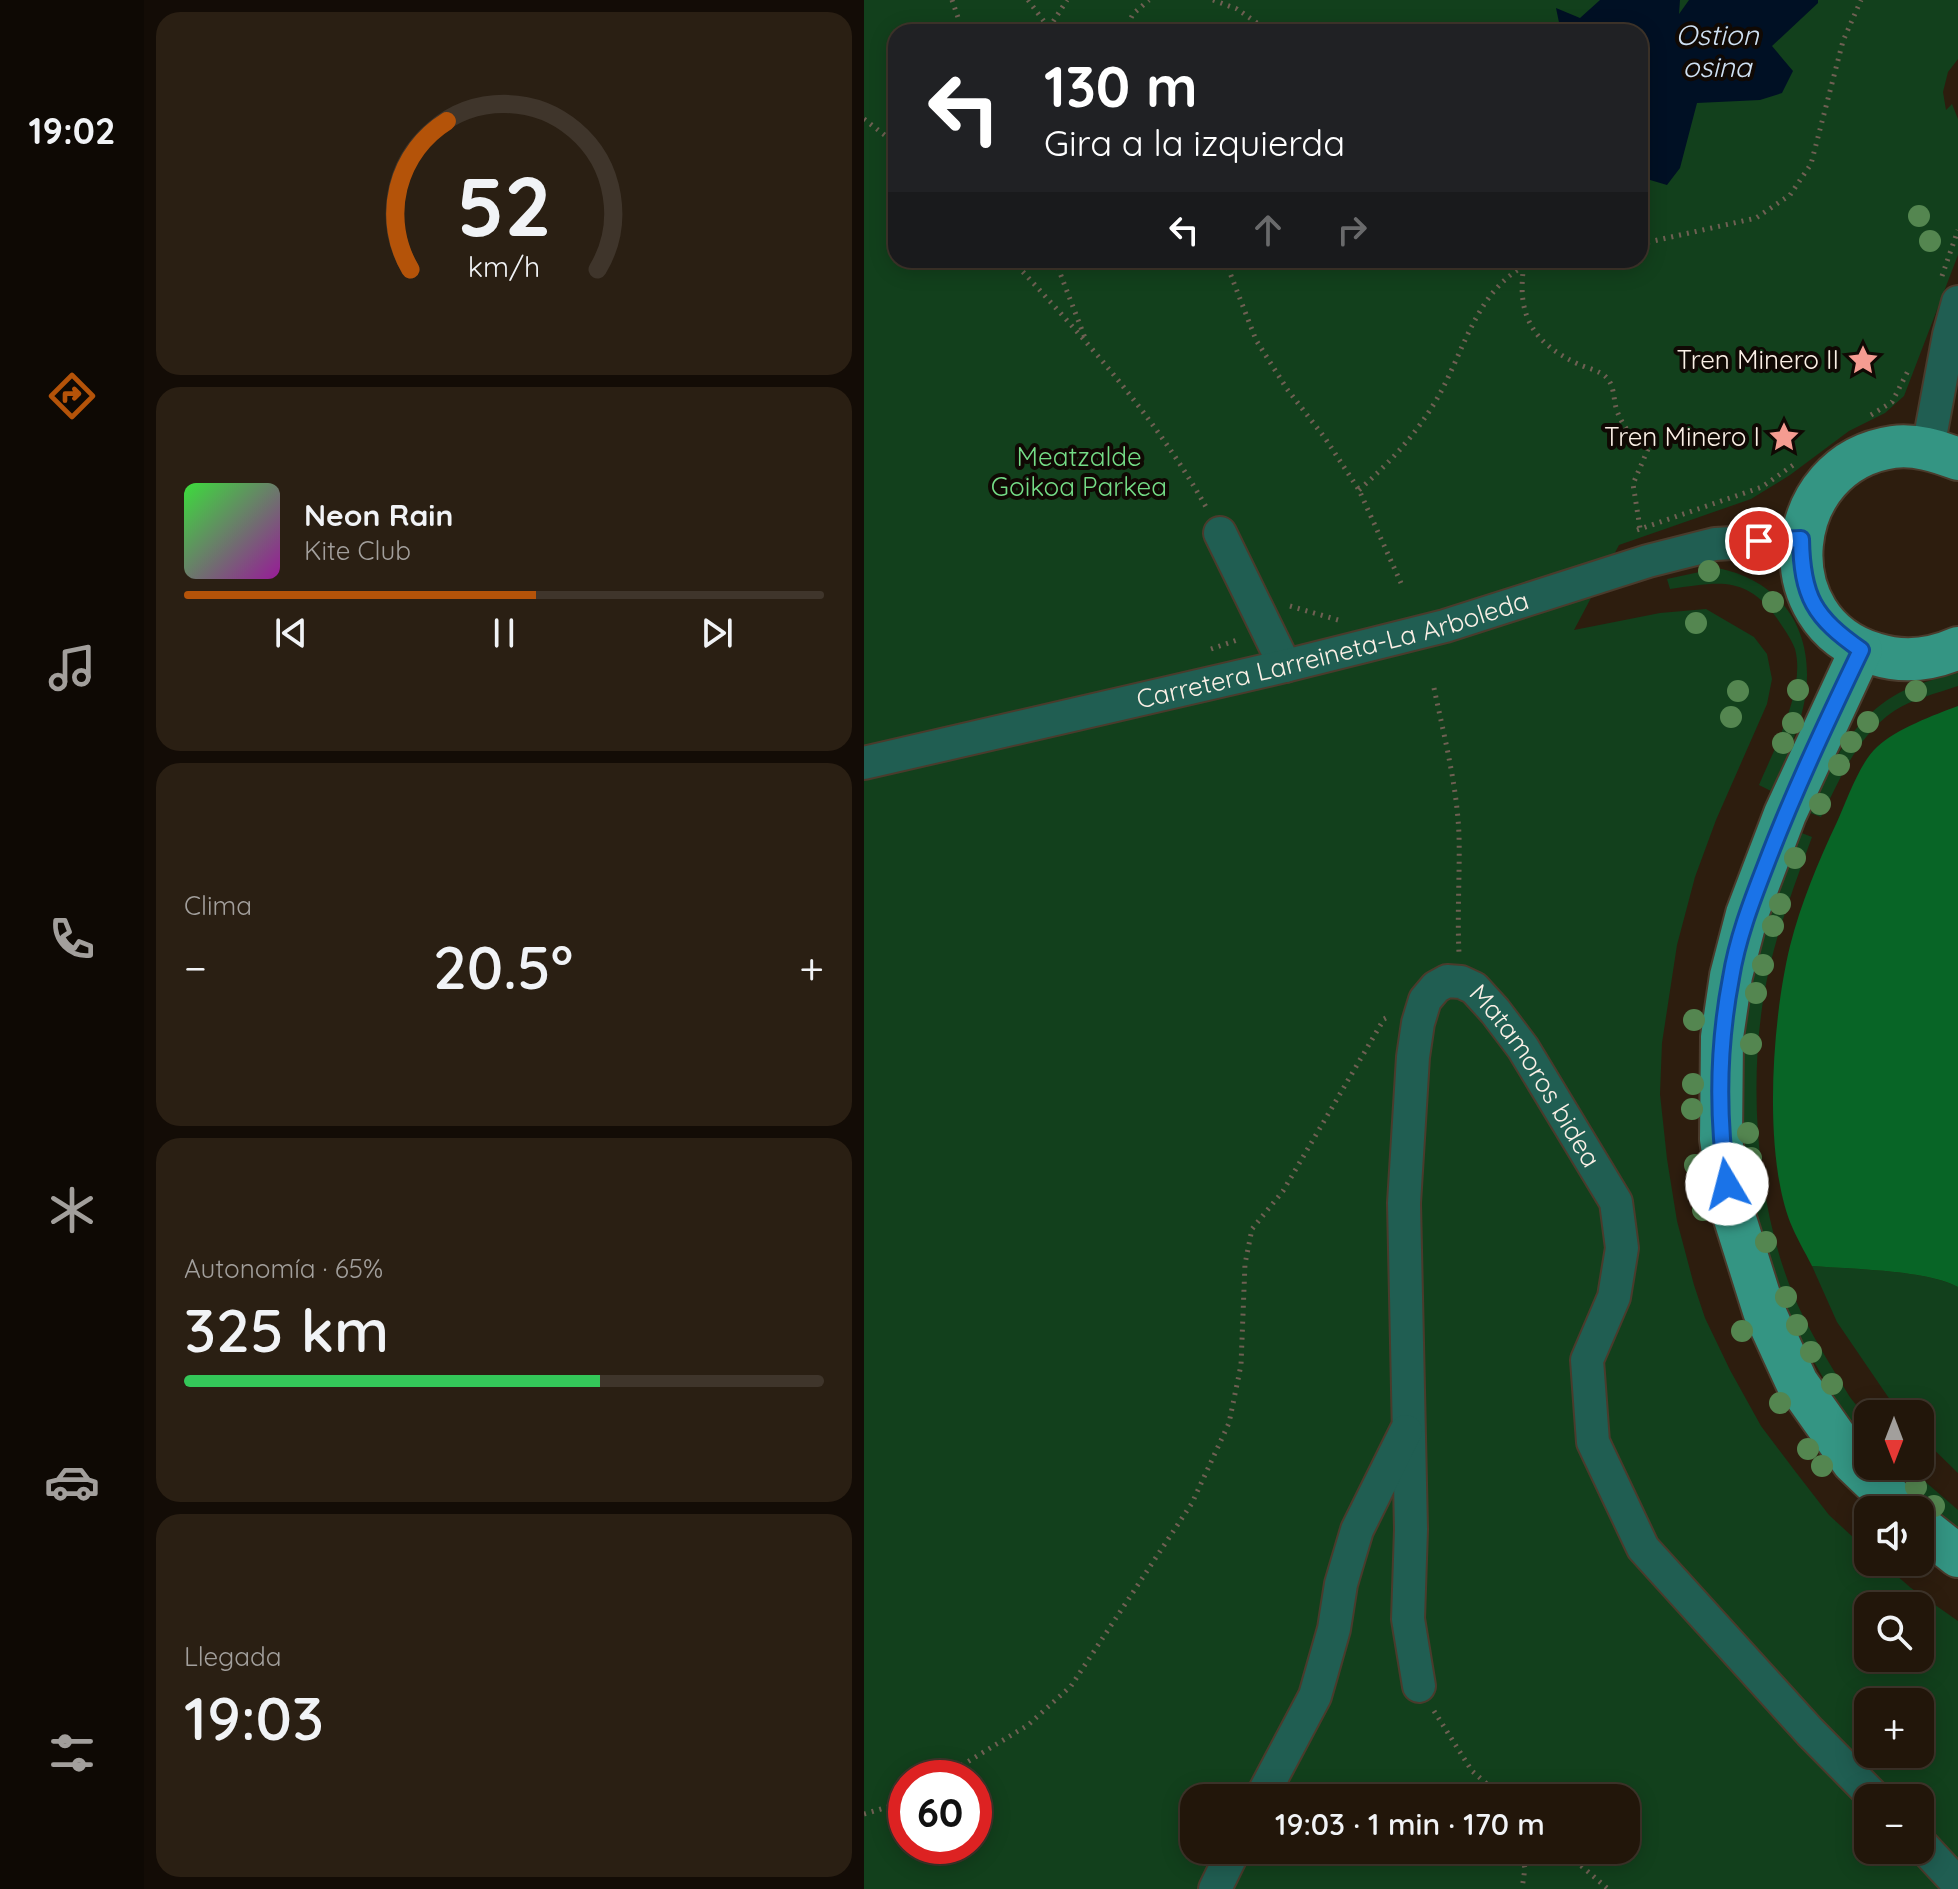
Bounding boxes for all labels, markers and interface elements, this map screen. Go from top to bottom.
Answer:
water label: Ostion osina [1675,17,1759,84]
text: 130 m [1044,51,1198,121]
icon: left [912,56,1016,160]
text: 19:02 [29,108,115,153]
text: Gira a la izquierda [1044,120,1345,165]
text: 52 [456,152,552,256]
icon: left [1162,208,1206,252]
icon: ahead [1246,208,1290,252]
icon: right [1330,208,1374,252]
text: km/h [468,248,540,284]
place label: Tren Minero II [1677,343,1839,376]
place icon: Tren Minero II [1846,343,1880,377]
icon: directions [44,368,100,424]
place label: Tren Minero I [1604,420,1760,453]
place icon: Tren Minero I [1767,420,1801,454]
park label: Meatzalde Goikoa Parkea [991,440,1167,503]
text: Neon Rain [304,496,453,534]
pin [1725,507,1793,575]
icon: arrive [1737,519,1781,563]
text: Kite Club [304,534,411,567]
street label: Carretera Larreineta-La Arboleda [1133,583,1533,716]
icon: previous [269,611,313,655]
icon: pause [482,611,526,655]
icon: next [695,611,739,655]
icon: music [44,640,100,696]
text: Clima [184,889,252,922]
icon: phone [44,911,100,967]
text: 20.5° [433,929,573,1004]
text: − [184,940,207,995]
text: + [799,940,824,995]
street label: Matamoros bidea [1463,977,1608,1173]
position arrow [1685,1142,1769,1226]
icon: climate [44,1182,100,1238]
text: Autonomía · 65% [184,1252,383,1285]
text: 325 km [184,1292,389,1367]
north arrow [1854,1400,1934,1480]
map controls [1854,1400,1934,1864]
icon: car [44,1454,100,1510]
button: sound [1854,1496,1934,1576]
button: search [1854,1592,1934,1672]
text: Llegada [184,1640,281,1673]
text: 19:03 [184,1680,324,1755]
button: + [1854,1688,1934,1768]
icon: filters [44,1725,100,1781]
speed limit sign: 60 [888,1760,992,1864]
button: − [1854,1784,1934,1864]
text: 19:03 · 1 min · 170 m [1275,1805,1545,1843]

